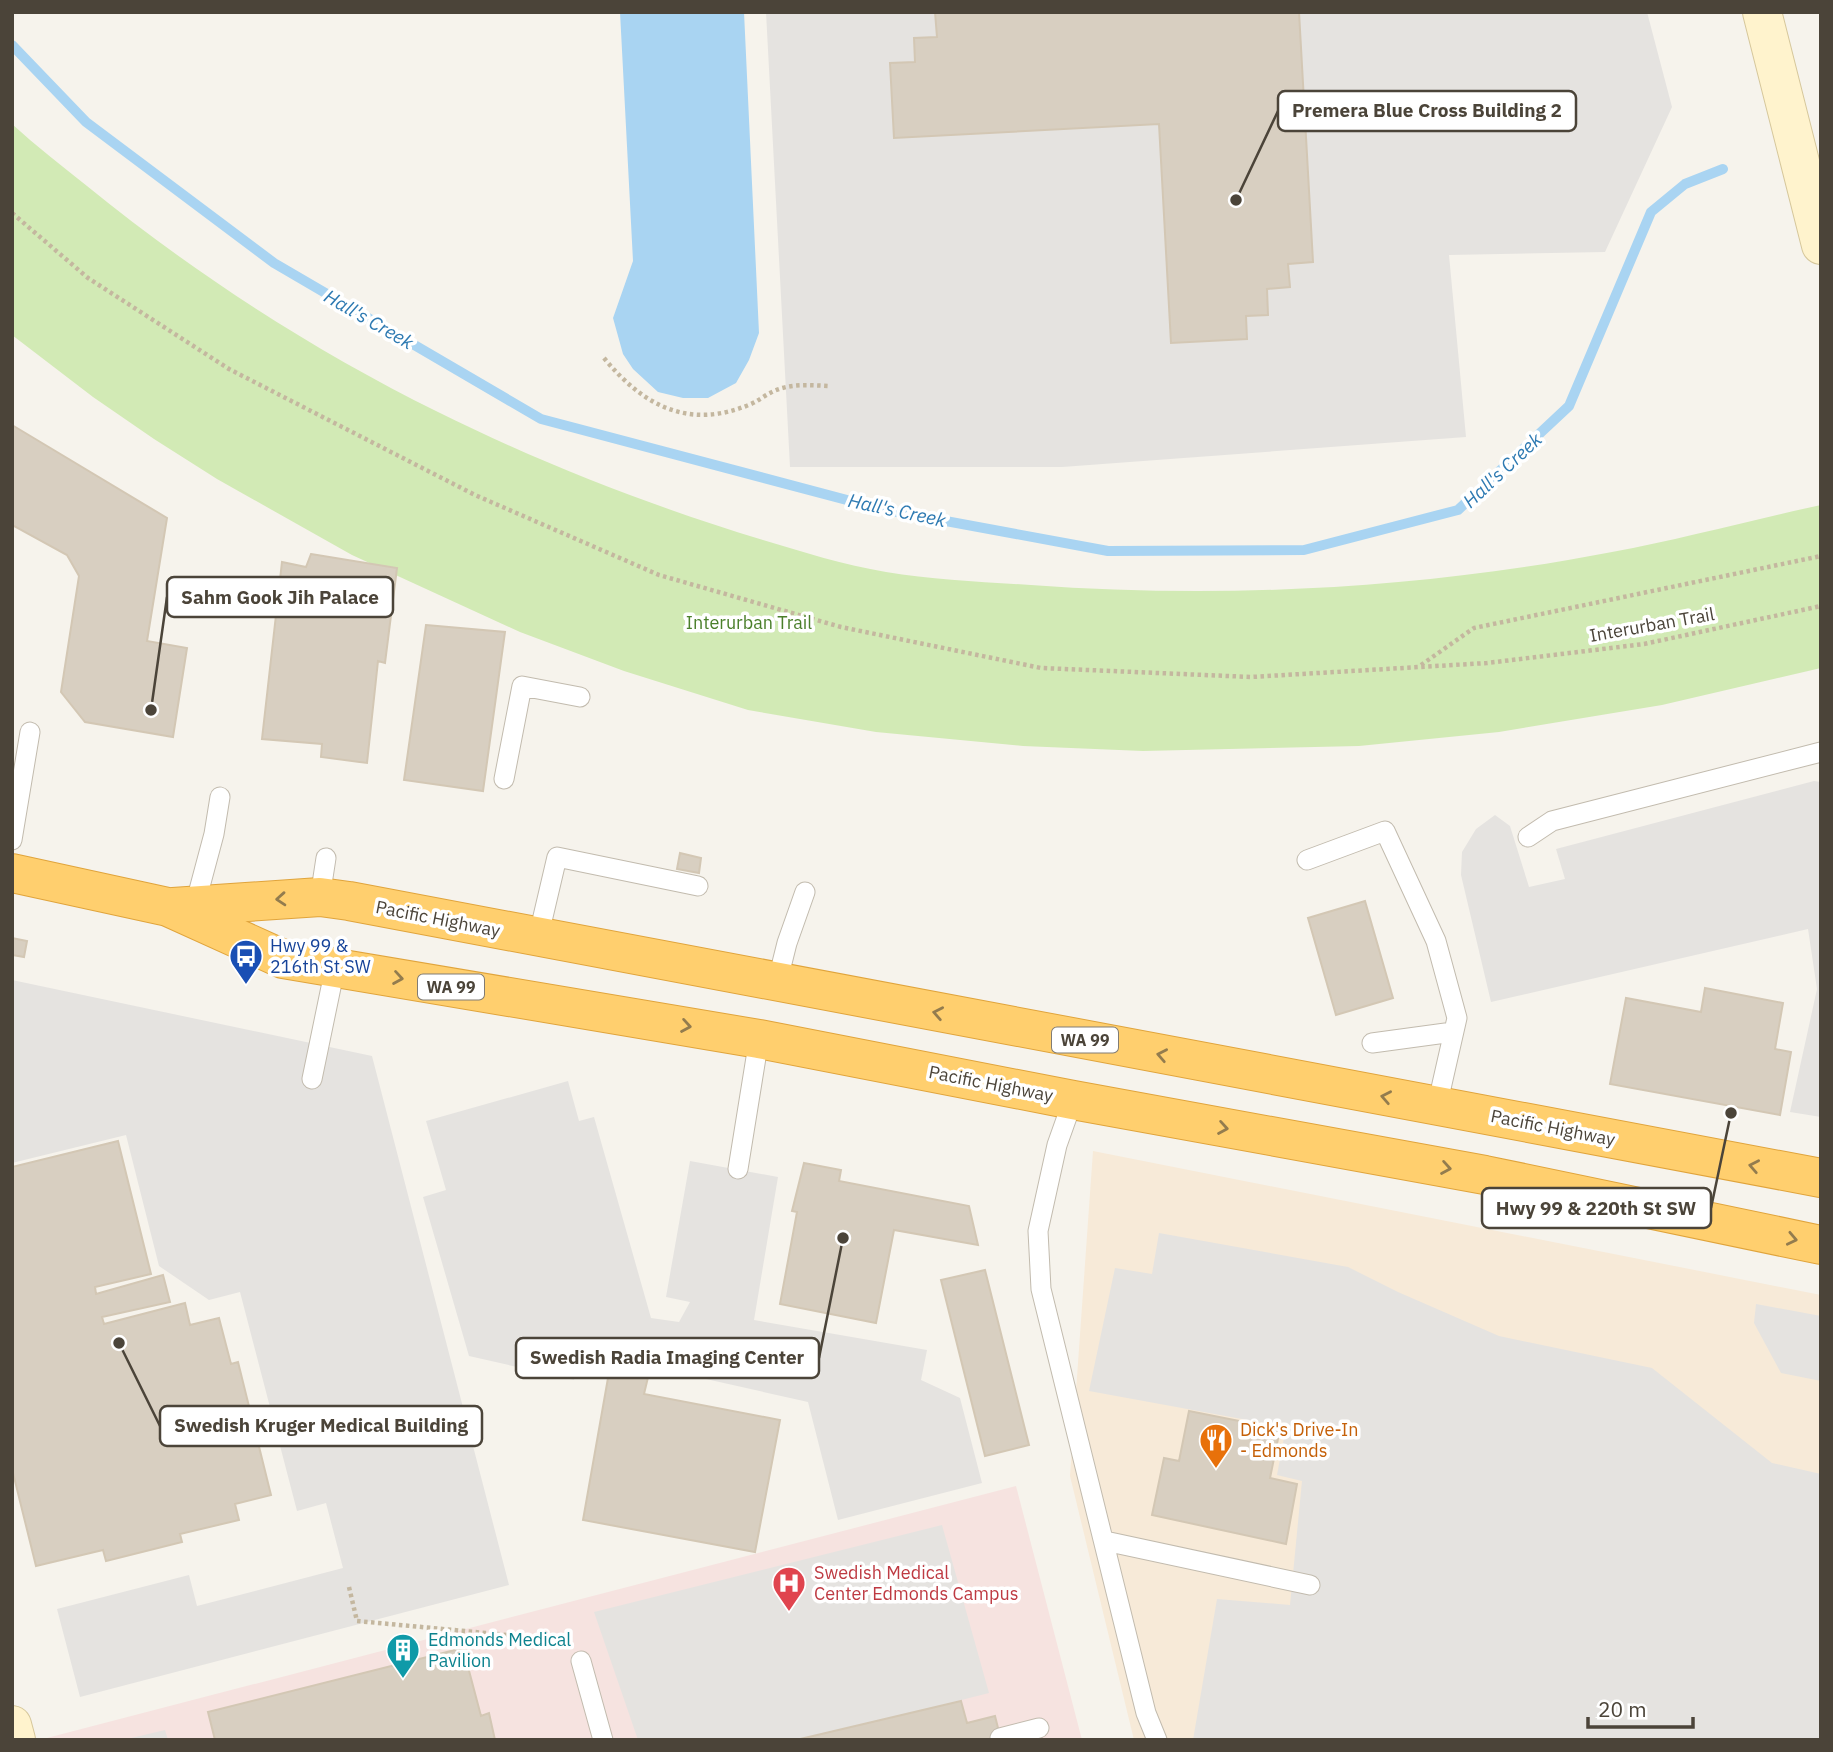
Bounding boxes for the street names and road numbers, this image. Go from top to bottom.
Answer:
street label: Interurban Trail [1588,602,1716,647]
street label: Pacific Highway [374,895,502,942]
road number: WA 99 [418,974,484,1000]
road number: WA 99 [1052,1028,1118,1052]
street label: Pacific Highway [927,1060,1055,1107]
street label: Pacific Highway [1489,1104,1617,1151]

